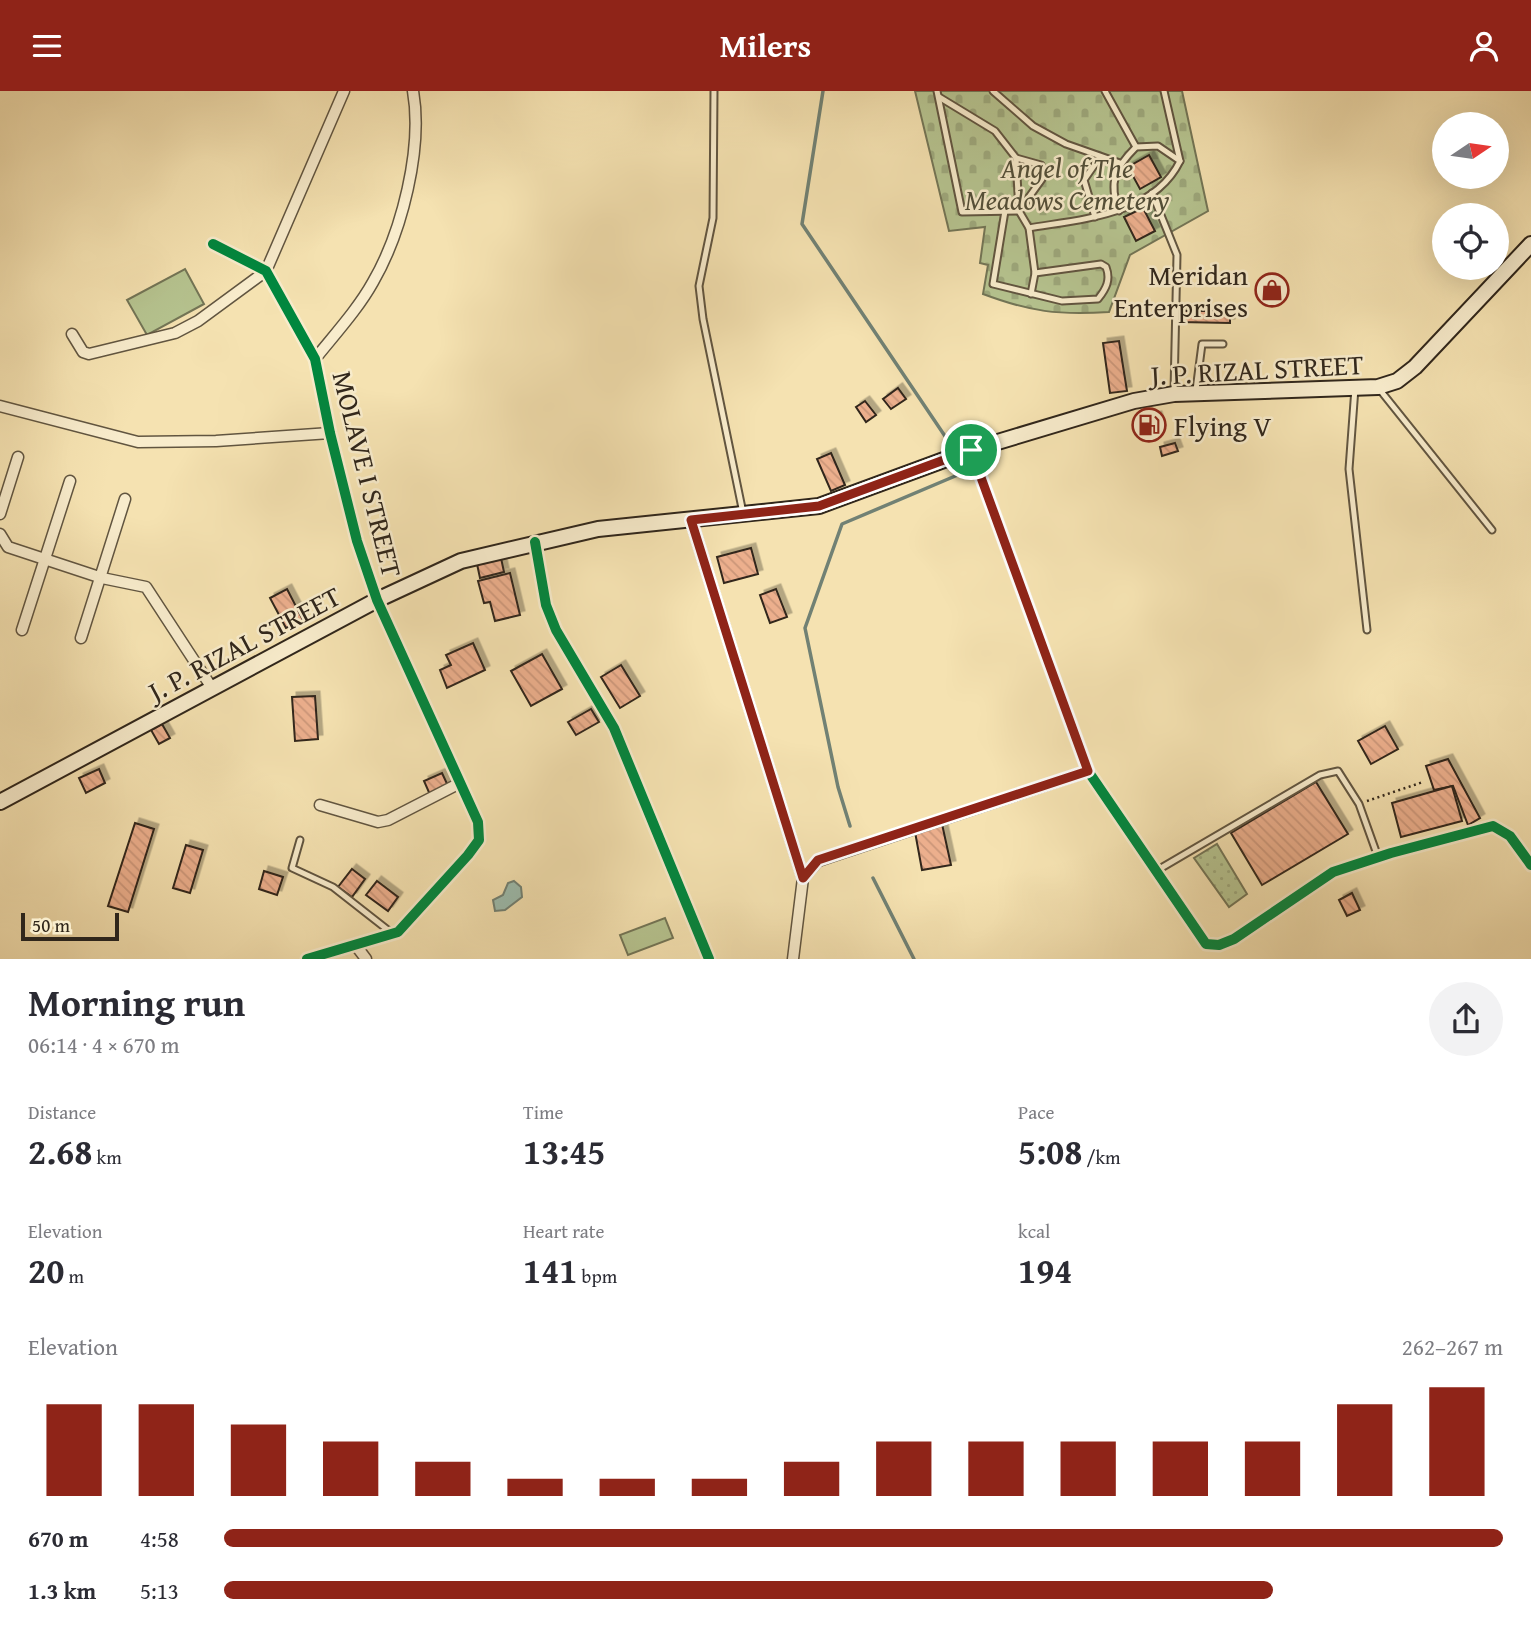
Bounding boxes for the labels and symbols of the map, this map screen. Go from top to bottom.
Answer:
north arrow [1432,112,1508,189]
park label: Angel of The Meadows Cemetery [965,147,1169,220]
place label: Meridan Enterprises [1114,254,1248,327]
shop icon: Meridan Enterprises [1253,271,1291,309]
street label: J. P. RIZAL STREET [1147,343,1365,395]
street label: MOLAVE I STREET [323,367,414,582]
place label: Flying V [1174,405,1271,446]
fuel station icon: Flying V [1130,406,1168,444]
pin [941,420,1001,480]
street label: J. P. RIZAL STREET [138,575,348,712]
scale bar [21,910,119,942]

